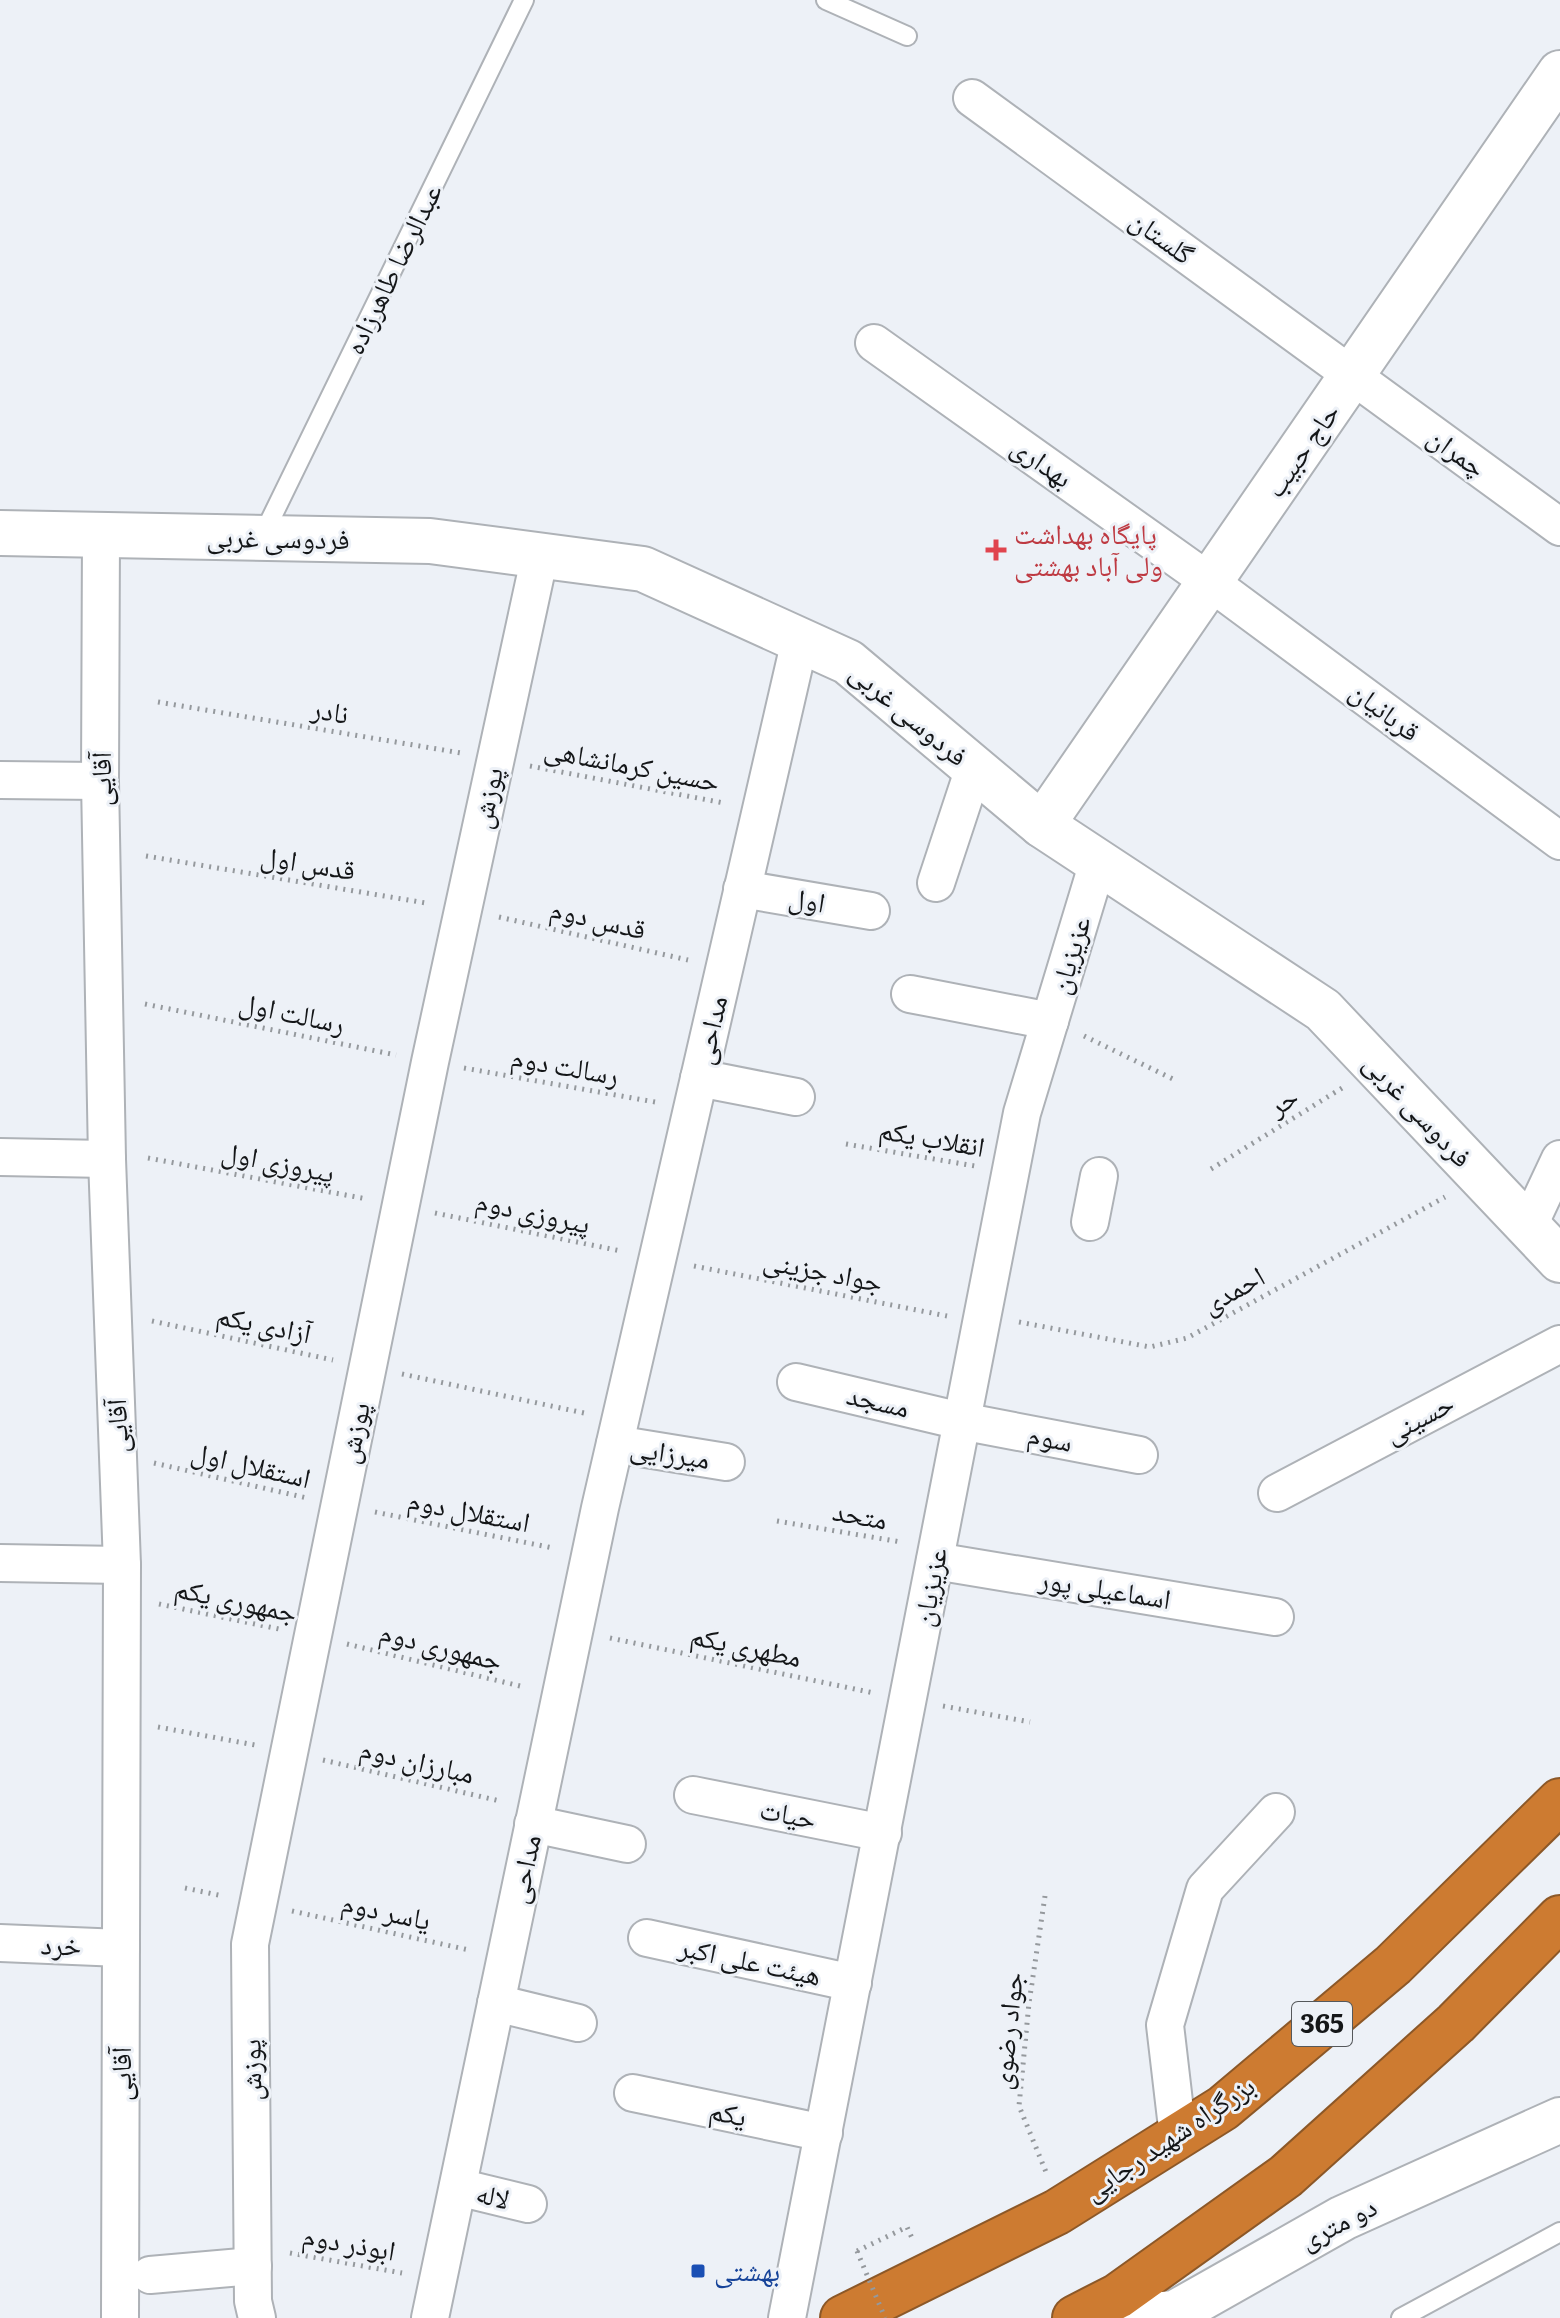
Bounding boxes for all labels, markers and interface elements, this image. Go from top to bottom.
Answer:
street label: عبدالرضا طاهرزاده [332,175,451,361]
street label: گلستان [1122,198,1204,273]
street label: حاج حبیب [1252,393,1348,505]
street label: چمران [1420,415,1496,486]
street label: بهداری [1004,424,1082,497]
place label: پایگاه بهداشت ولی آباد بهشتی [1014,511,1163,585]
street label: فردوسی غربی [206,514,350,558]
marker: پایگاه بهداشت ولی آباد بهشتی [985,539,1007,561]
street label: فردوسی غربی [842,650,979,775]
street label: قربانیان [1342,669,1430,750]
street label: نادر [307,685,352,733]
street label: حسین کرمانشاهی [541,725,724,801]
street label: آقایی [78,751,120,806]
street label: پوزش [458,763,512,832]
street label: قدس اول [258,833,359,889]
street label: اول [786,874,829,922]
street label: قدس دوم [546,886,651,948]
street label: عزیزیان [1036,910,1100,999]
street label: رسالت اول [236,979,349,1043]
street label: مداحی [680,991,736,1068]
street label: رسالت دوم [508,1034,623,1094]
street label: فردوسی غربی [1355,1042,1484,1175]
street label: حر [1258,1074,1305,1125]
street label: انقلاب یکم [876,1106,989,1166]
street label: پیروزی اول [218,1129,338,1192]
street label: پیروزی دوم [472,1177,595,1243]
street label: جواد جزینی [760,1237,887,1301]
street label: احمدی [1193,1254,1271,1323]
street label: آزادی یکم [213,1292,317,1353]
street label: مسجد [843,1371,914,1427]
street label: حسینی [1376,1380,1461,1452]
street label: آقایی [93,1397,137,1454]
street label: پوزش [325,1398,379,1467]
street label: سوم [1024,1411,1077,1461]
street label: میرزایی [627,1424,713,1478]
street label: استقلال اول [187,1429,316,1497]
street label: استقلال دوم [405,1477,534,1541]
street label: متحد [830,1488,891,1538]
street label: عزیزیان [900,1544,956,1630]
street label: اسماعیلی پور [1035,1556,1174,1618]
street label: جمهوری یکم [171,1565,301,1631]
street label: جمهوری دوم [376,1609,507,1680]
street label: مطهری یکم [687,1612,806,1676]
street label: مبارزان دوم [356,1725,479,1793]
street label: حیات [757,1786,820,1838]
street label: مداحی [494,1830,550,1907]
street label: یاسر دوم [338,1879,435,1939]
street label: خرد [40,1921,82,1965]
street label: هیئت علی اکبر [674,1923,825,1995]
street label: جواد رضوی [978,1970,1032,2092]
road number: 365 [1292,2002,1352,2046]
street label: پوزش [227,2039,271,2101]
street label: آقایی [98,2046,140,2101]
street label: بزرگراه شهید رجایی [1074,2063,1262,2209]
street label: یکم [706,2087,751,2135]
street label: لاله [472,2170,515,2218]
street label: دو متری [1291,2184,1383,2258]
street label: ابوذر دوم [299,2212,399,2270]
place label: بهشتی [714,2248,780,2290]
marker: بهشتی [689,2262,707,2280]

